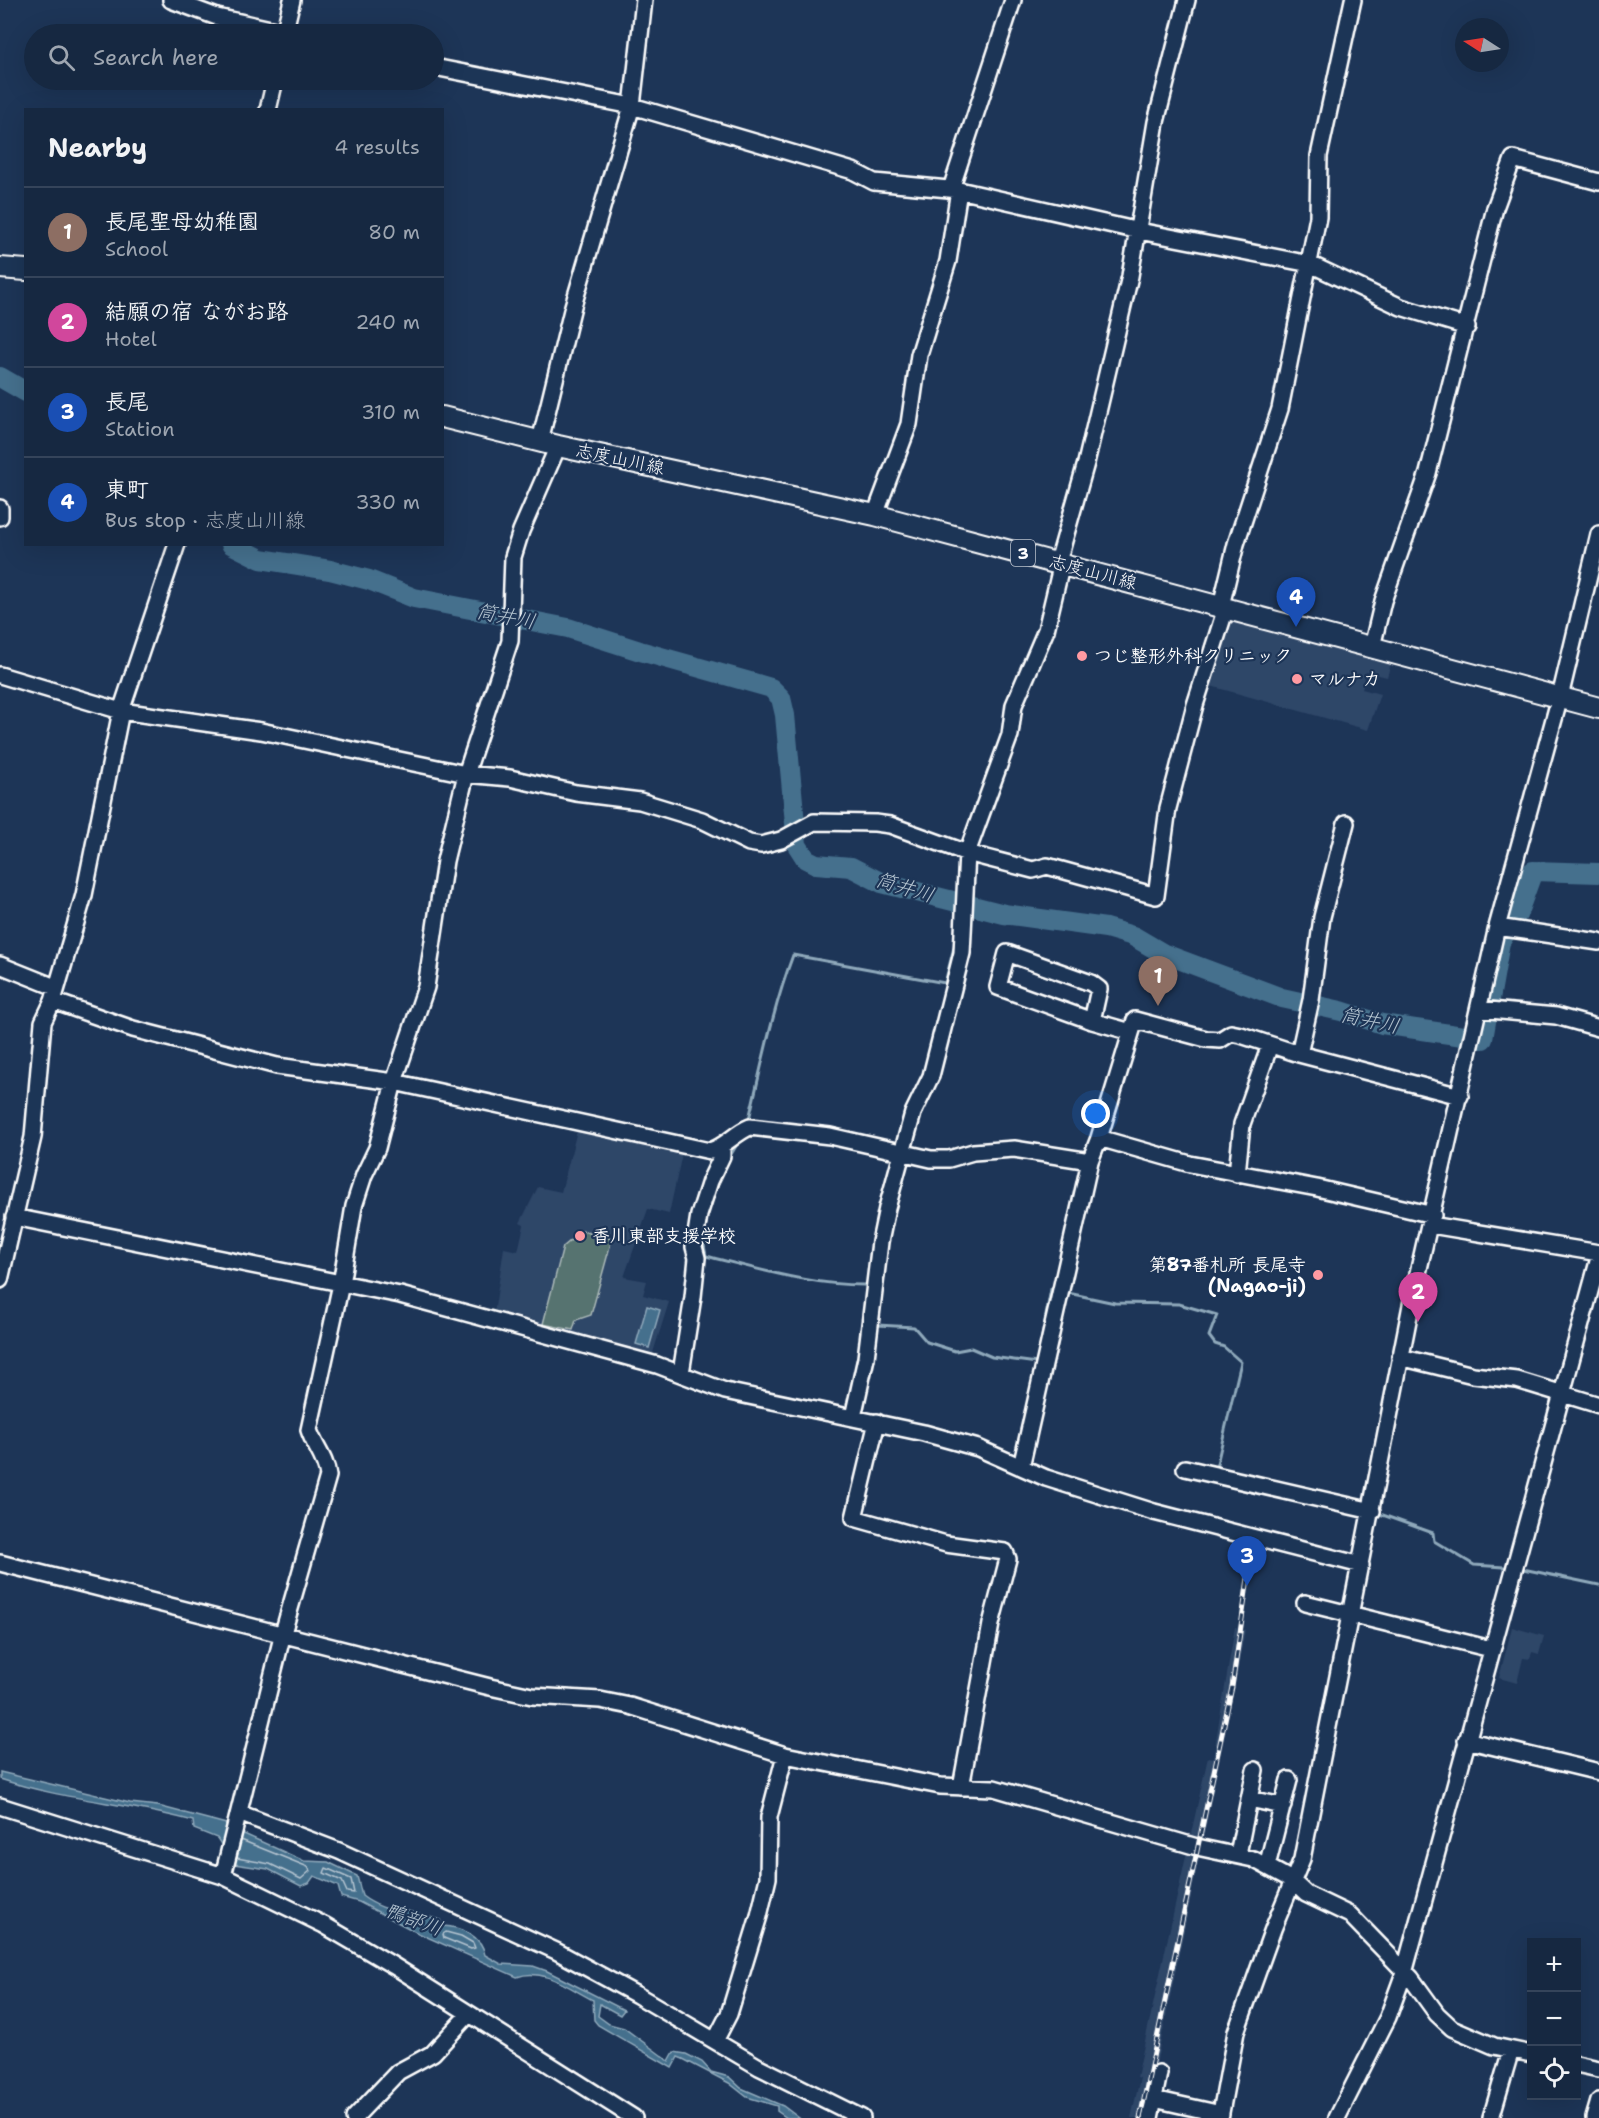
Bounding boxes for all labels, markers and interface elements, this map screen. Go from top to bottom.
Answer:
north arrow [1455,18,1509,72]
search box [24,24,444,90]
icon: search [45,41,78,74]
text: Search here [93,43,219,72]
text: Nearby [48,130,147,165]
text: 4 results [334,134,420,160]
text: 長尾聖母幼稚園 [105,207,259,236]
text: 1 [63,219,72,245]
text: 80 m [368,219,420,245]
text: School [105,236,168,262]
text: 結願の宿 ながお路 [105,297,289,326]
text: 2 [61,309,75,335]
text: 240 m [355,309,420,335]
text: Hotel [105,326,157,352]
text: 長尾 [105,387,149,416]
text: 3 [61,399,75,425]
text: 310 m [361,399,420,425]
text: Station [105,416,174,442]
street label: 志度山川線 [573,438,667,480]
text: 東町 [105,475,149,504]
text: 4 [61,489,75,515]
text: 330 m [356,489,420,515]
text: Bus stop · 志度山川線 [105,507,305,533]
road number: 3 [1011,540,1035,566]
street label: 志度山川線 [1046,549,1140,595]
pin: 4 [1276,578,1316,627]
water label: 筒井川 [474,598,538,634]
place label: つじ整形外科クリニック [1094,644,1292,668]
marker: つじ整形外科クリニック [1075,649,1089,663]
place label: マルナカ [1309,667,1381,691]
marker: マルナカ [1290,672,1304,686]
water label: 筒井川 [873,866,937,908]
pin: 1 [1138,956,1178,1006]
water label: 筒井川 [1338,1001,1402,1039]
your location [1081,1099,1110,1128]
place label: 香川東部支援学校 [592,1224,736,1248]
marker: 香川東部支援学校 [573,1229,587,1243]
place label: 第87番札所 長尾寺 (Nagao-ji) [1149,1253,1306,1298]
marker: 第87番札所 長尾寺 (Nagao-ji) [1311,1268,1325,1282]
pin: 2 [1398,1272,1438,1322]
pin: 3 [1228,1536,1266,1586]
water label: 鴨部川 [381,1897,447,1941]
map controls [1527,1938,1581,2100]
button: + [1527,1938,1581,1992]
button: − [1527,1992,1581,2046]
button: locate [1527,2046,1581,2100]

